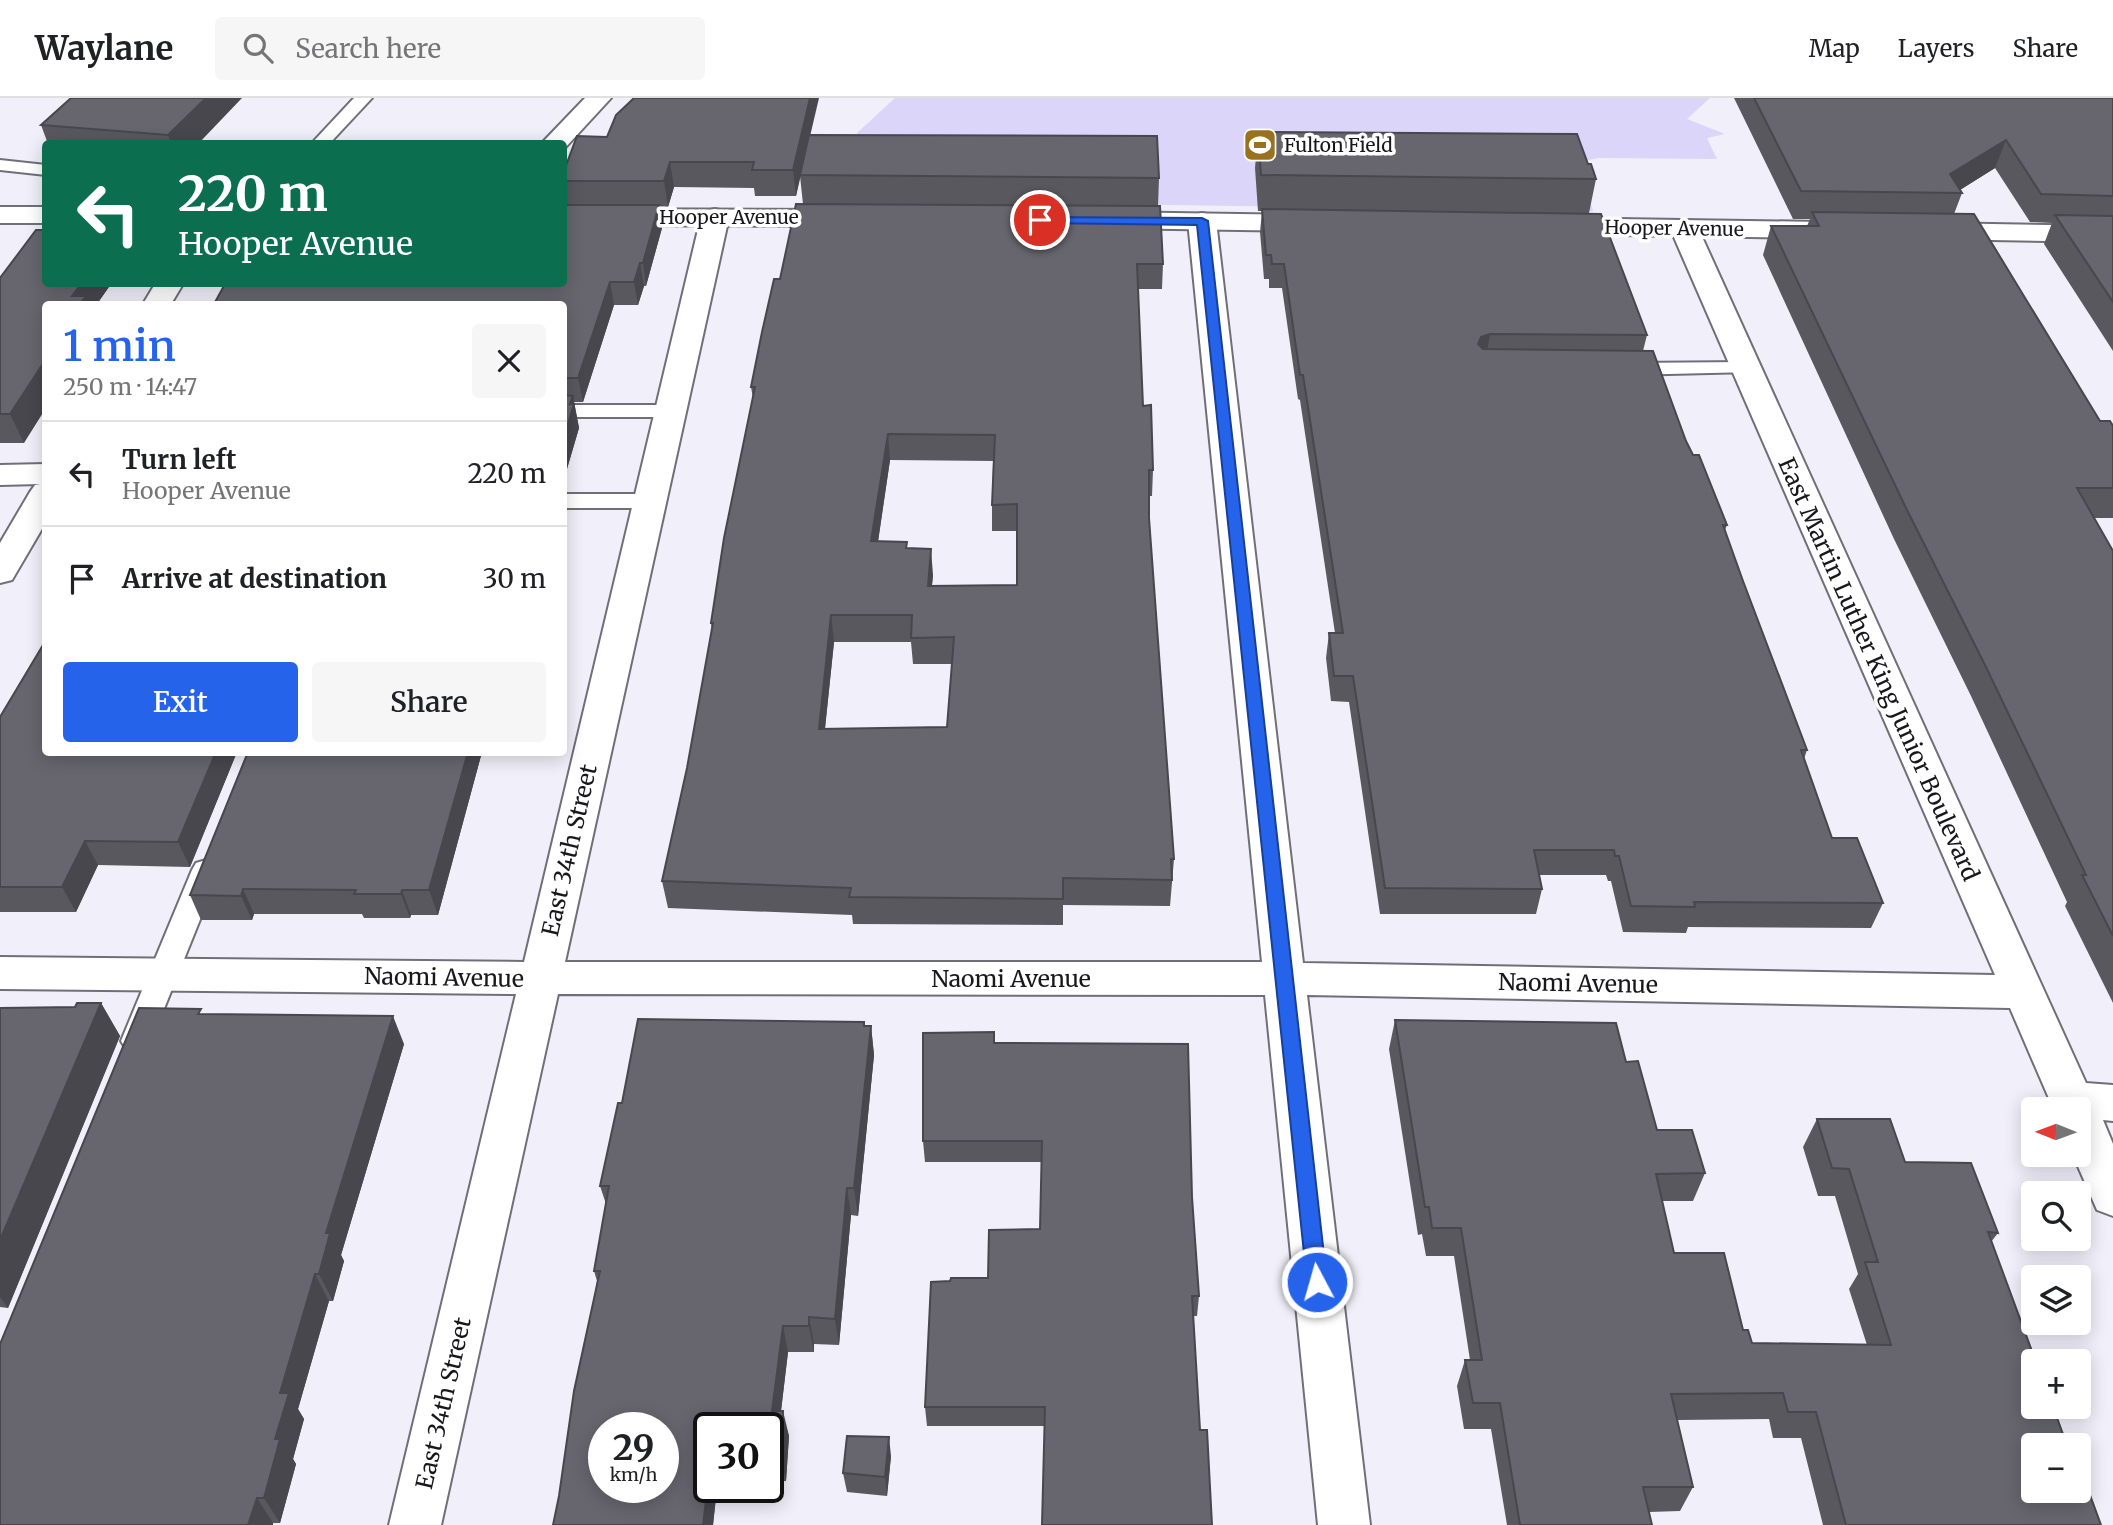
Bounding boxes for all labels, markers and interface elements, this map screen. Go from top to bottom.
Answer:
search box [215,17,705,80]
text: Waylane [35,28,173,69]
icon: search [239,29,277,67]
text: Search here [295,32,441,65]
text: Map [1809,33,1860,64]
text: Layers [1898,33,1974,64]
text: Share [2012,33,2078,64]
sports icon: Fulton Field [1241,126,1279,164]
place label: Fulton Field [1284,133,1393,157]
text: 220 m [178,163,328,224]
icon: left [63,168,154,259]
pin [1010,190,1070,250]
icon: arrive [1021,201,1059,239]
street label: Hooper Avenue [659,205,799,229]
street label: Hooper Avenue [1604,215,1744,241]
text: Hooper Avenue [178,224,413,264]
text: 1 min [63,320,176,372]
button: close [472,324,546,398]
text: 250 m · 14:47 [63,372,197,401]
text: Turn left [122,443,236,476]
street label: East Martin Luther King Junior Boulevard [1772,453,1986,885]
icon: left [63,455,101,493]
text: 220 m [467,457,546,490]
text: Hooper Avenue [122,476,291,505]
icon: arrive [63,560,101,598]
text: Arrive at destination [122,562,387,595]
text: 30 m [483,562,546,595]
button: Exit [63,662,298,742]
button: Share [312,662,546,742]
street label: East 34th Street [535,761,603,939]
street label: Naomi Avenue [364,961,524,993]
street label: Naomi Avenue [931,964,1091,993]
street label: Naomi Avenue [1498,967,1658,999]
north arrow [2021,1097,2091,1167]
map controls [2021,1097,2091,1503]
button: search [2021,1181,2091,1251]
position arrow [1280,1245,1354,1319]
button: layers [2021,1265,2091,1335]
street label: East 34th Street [409,1314,477,1492]
button: + [2021,1349,2091,1419]
speed limit sign: 30 [693,1412,784,1503]
text: 29 [613,1426,654,1470]
button: − [2021,1433,2091,1503]
text: km/h [610,1463,657,1486]

